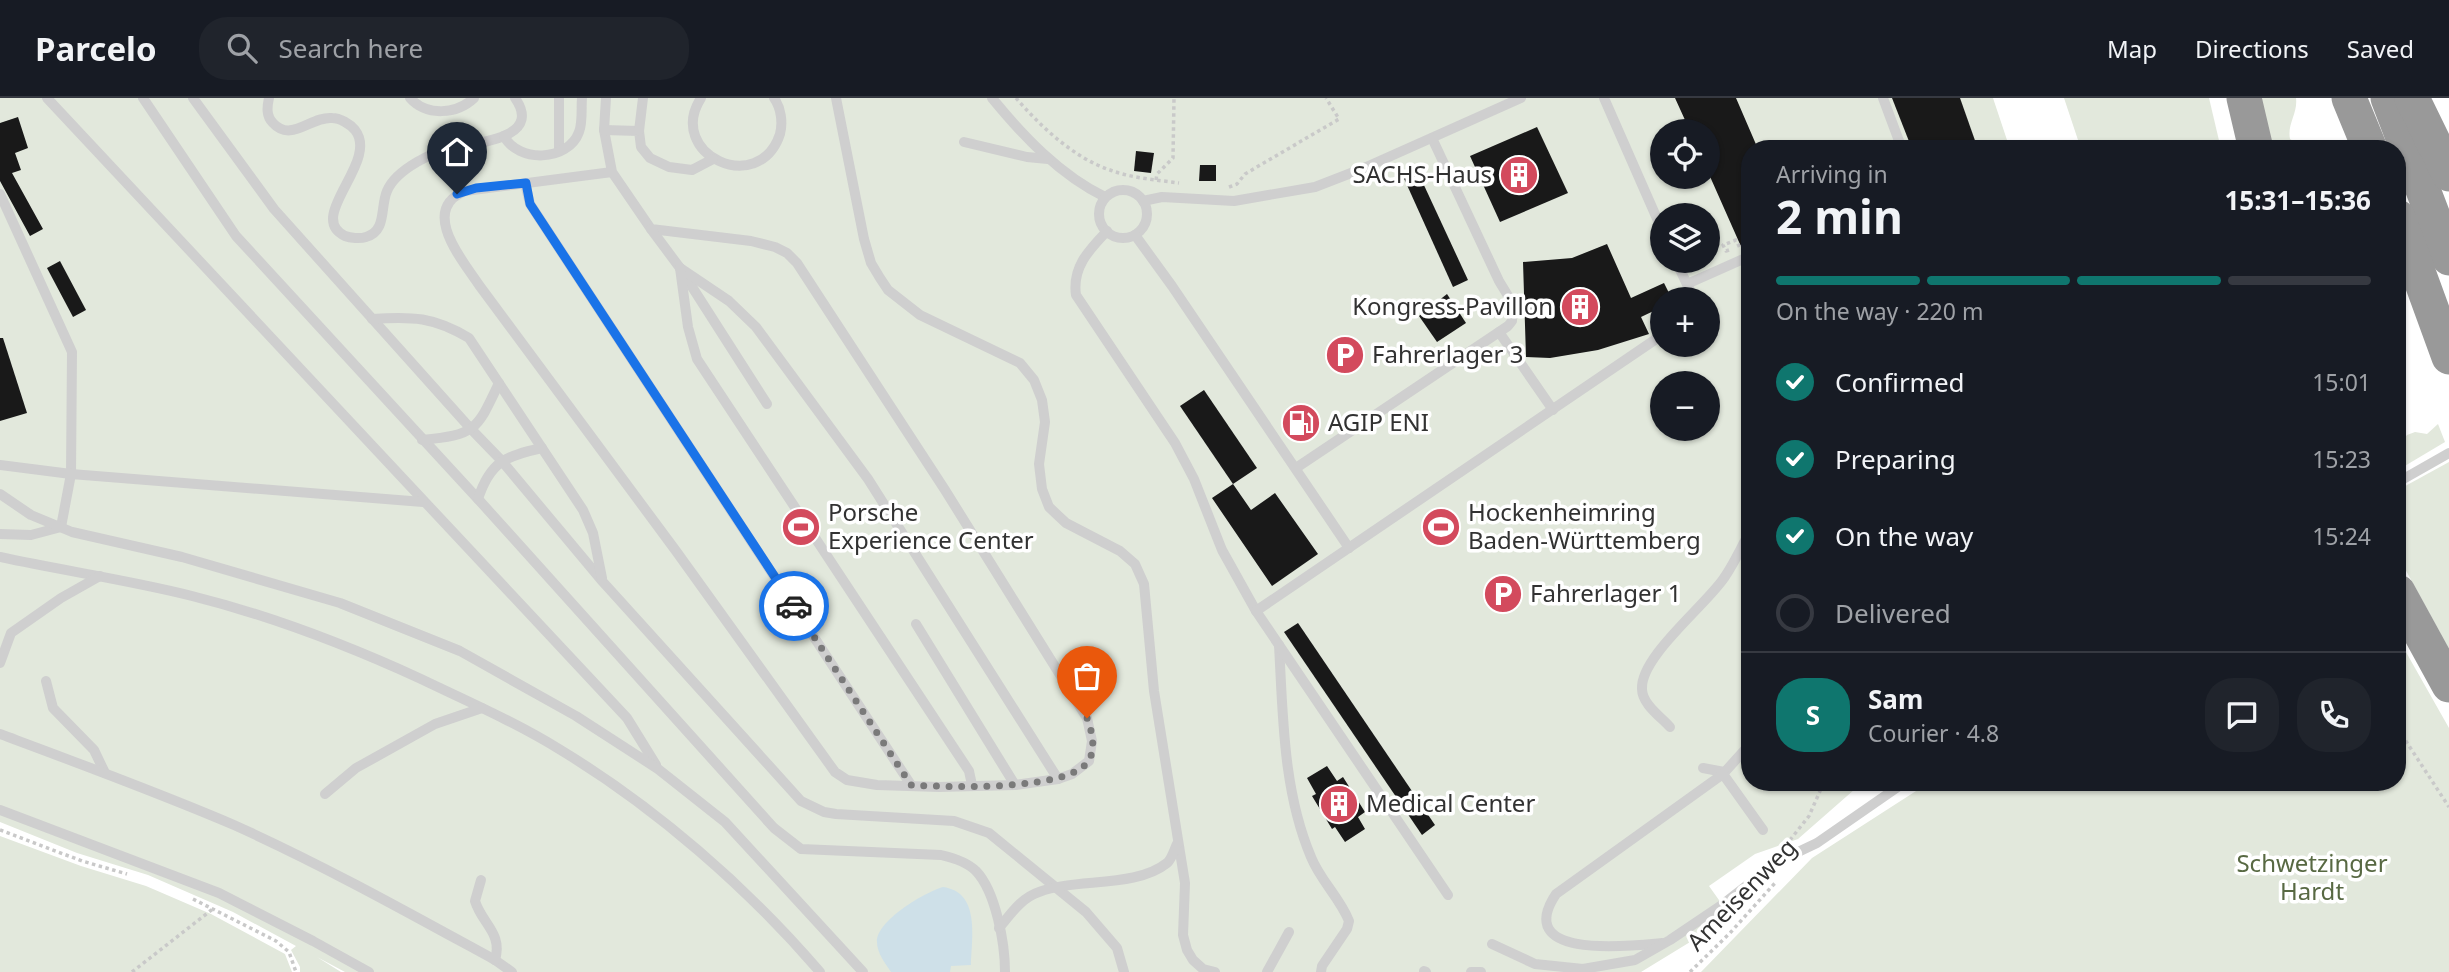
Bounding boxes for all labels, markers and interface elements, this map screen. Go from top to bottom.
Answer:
search box [199,17,689,80]
text: Parcelo [35,26,157,71]
icon: search [223,29,261,67]
text: Search here [279,30,423,66]
text: Map [2107,32,2157,65]
text: Directions [2195,32,2309,65]
text: Saved [2347,32,2414,65]
map controls [1650,119,1720,441]
button: locate [1650,119,1720,189]
pin [427,122,487,194]
icon: home [438,133,476,171]
building icon: SACHS-Haus [1498,154,1540,196]
place label: SACHS-Haus [1353,157,1492,190]
text: Arriving in [1776,158,1888,190]
text: 15:31–15:36 [2224,182,2371,218]
text: 2 min [1776,185,1903,247]
button: layers [1650,203,1720,273]
building icon: Kongress-Pavillon [1559,286,1601,328]
button: + [1650,287,1720,357]
place label: Kongress-Pavillon [1352,289,1553,322]
text: On the way · 220 m [1776,295,1983,327]
parking icon: Fahrerlager 3 [1324,334,1366,376]
place label: Fahrerlager 3 [1372,337,1523,370]
icon: check [1776,363,1814,401]
text: Confirmed [1835,364,1965,400]
text: 15:01 [2312,366,2371,398]
button: − [1650,371,1720,441]
fuel station icon: AGIP ENI [1280,402,1322,444]
place label: AGIP ENI [1328,405,1429,438]
icon: check [1776,440,1814,478]
text: Preparing [1835,441,1956,477]
text: 15:23 [2312,443,2371,475]
place label: Porsche Experience Center [828,495,1034,556]
place label: Hockenheimring Baden-Württemberg [1468,495,1701,556]
sports icon: Porsche Experience Center [780,506,822,548]
sports icon: Hockenheimring Baden-Württemberg [1420,506,1462,548]
icon: check [1776,517,1814,555]
text: On the way [1835,518,1973,554]
text: 15:24 [2312,520,2371,552]
courier [759,571,829,641]
parking icon: Fahrerlager 1 [1482,573,1524,615]
place label: Fahrerlager 1 [1530,576,1681,609]
icon: car [775,587,813,625]
text: Delivered [1835,595,1951,631]
pin [1057,646,1117,718]
icon: bag [1068,657,1106,695]
button: chat [2205,678,2279,752]
button: phone [2297,678,2371,752]
text: Sam [1868,681,1923,717]
text: S [1806,697,1820,733]
text: Courier · 4.8 [1868,717,1999,749]
building icon: Medical Center [1318,783,1360,825]
place label: Medical Center [1366,786,1535,819]
street label: Ameisenweg [1679,831,1803,957]
park label: Schwetzinger Hardt [2236,846,2388,907]

